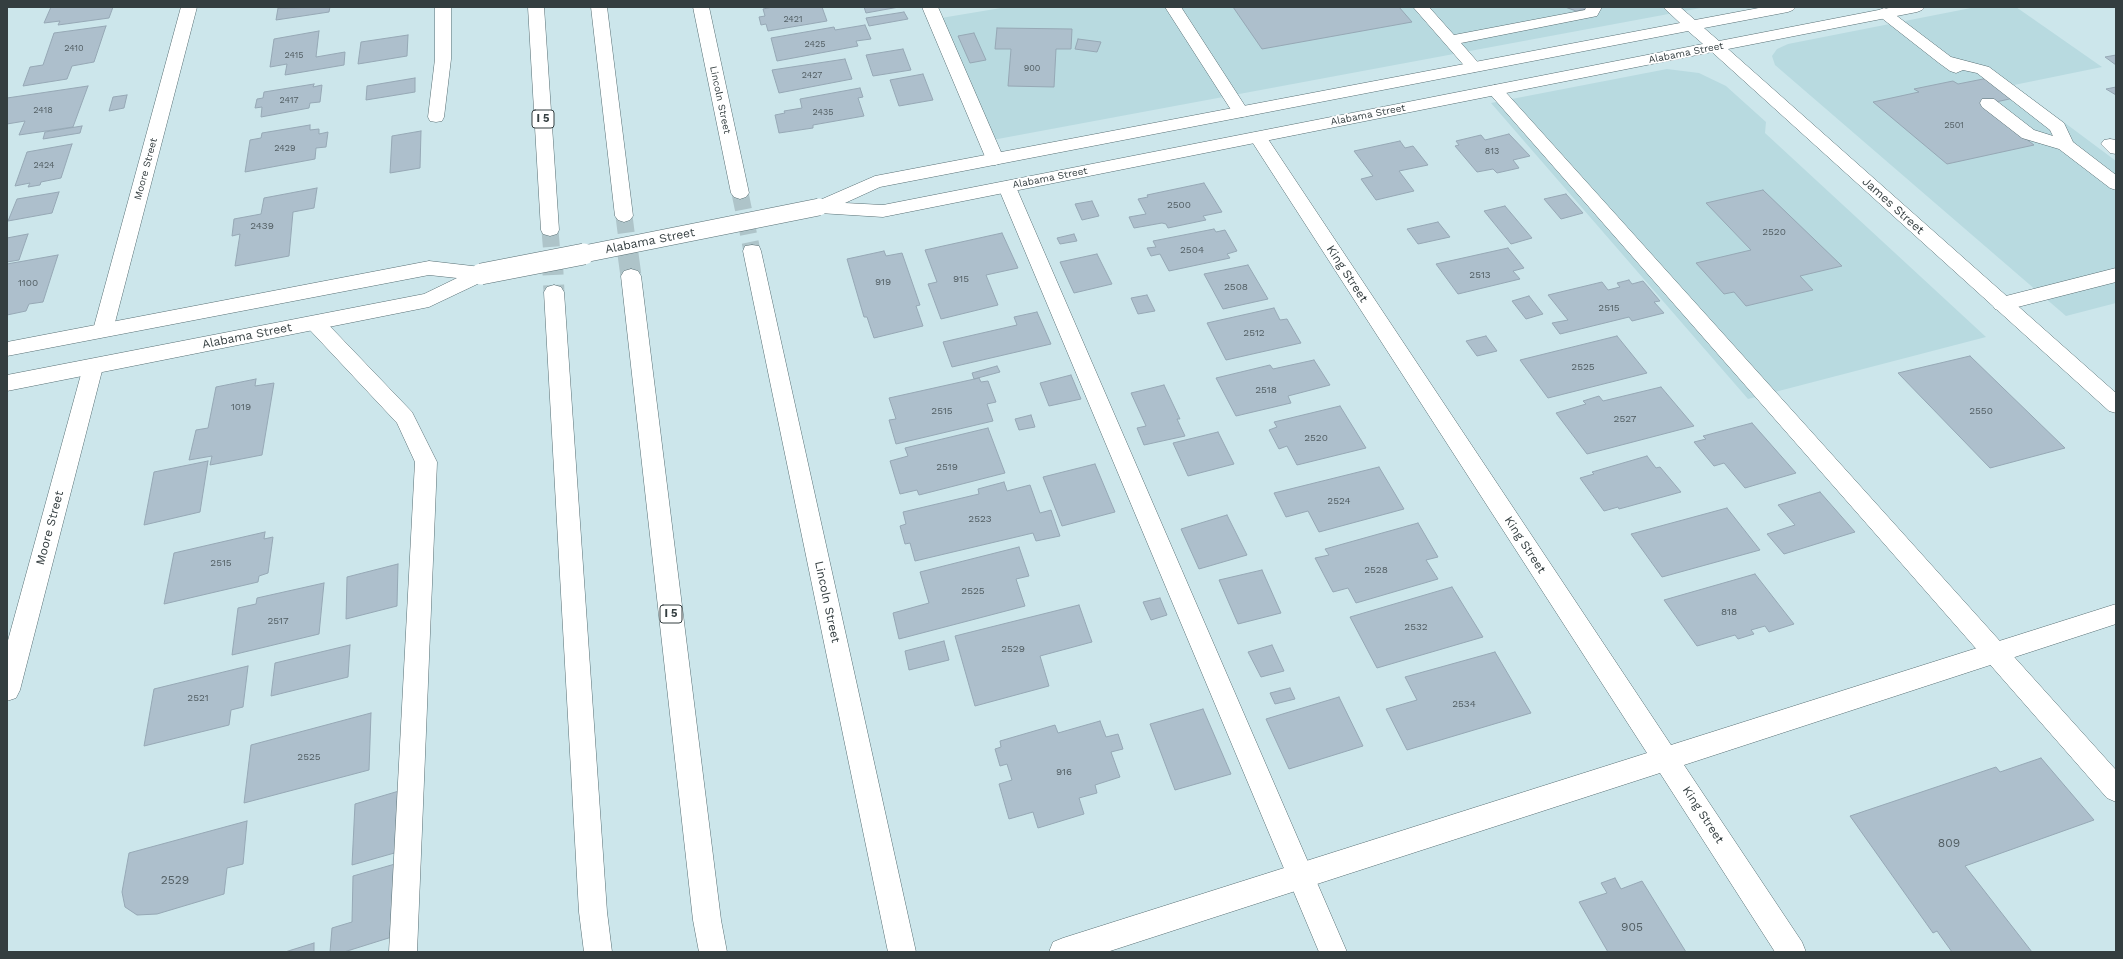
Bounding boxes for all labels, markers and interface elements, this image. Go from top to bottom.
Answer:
house number: 2421 [783,14,803,24]
house number: 2425 [805,39,825,49]
street label: Alabama Street [1648,40,1724,66]
house number: 2410 [64,43,84,53]
house number: 2415 [284,50,304,60]
house number: 900 [1024,63,1040,73]
street label: Lincoln Street [707,65,733,135]
house number: 2427 [802,70,822,80]
house number: 2417 [280,95,298,105]
street label: Alabama Street [1330,102,1406,128]
house number: 2418 [33,105,53,115]
house number: 2435 [813,107,833,117]
road number: I 5 [532,110,554,128]
house number: 2501 [1944,120,1964,130]
street label: Moore Street [132,137,160,201]
house number: 2429 [274,143,296,153]
house number: 813 [1485,146,1499,156]
house number: 2424 [34,160,54,170]
street label: Alabama Street [1012,165,1088,191]
street label: James Street [1859,174,1927,238]
house number: 2500 [1167,199,1191,211]
house number: 2439 [250,220,274,232]
street label: Alabama Street [604,225,696,257]
house number: 2520 [1762,226,1786,238]
street label: King Street [1323,243,1371,305]
house number: 2504 [1180,244,1204,256]
house number: 2513 [1469,269,1491,281]
house number: 915 [953,273,969,285]
house number: 919 [875,276,891,288]
house number: 1100 [18,277,38,289]
house number: 2508 [1224,281,1248,293]
house number: 2515 [1598,302,1620,314]
street label: Alabama Street [201,320,293,352]
house number: 2512 [1243,327,1265,339]
house number: 2525 [1571,361,1595,373]
house number: 2518 [1255,384,1277,396]
house number: 1019 [231,401,251,413]
house number: 2515 [931,405,953,417]
house number: 2550 [1969,405,1993,417]
house number: 2527 [1614,413,1636,425]
house number: 2520 [1304,432,1328,444]
house number: 2519 [936,461,958,473]
street label: Moore Street [33,489,67,567]
house number: 2524 [1327,495,1351,507]
house number: 2523 [968,513,992,525]
street label: King Street [1501,514,1549,576]
house number: 2515 [210,557,232,569]
street label: Lincoln Street [811,560,843,644]
house number: 2528 [1364,564,1388,576]
house number: 2525 [961,585,985,597]
road number: I 5 [660,605,682,623]
house number: 818 [1721,606,1737,618]
house number: 2517 [267,615,289,627]
house number: 2532 [1404,621,1428,633]
house number: 2529 [1001,643,1025,655]
house number: 2521 [187,692,209,704]
house number: 2534 [1452,698,1476,710]
house number: 2525 [297,751,321,763]
house number: 916 [1056,766,1072,778]
street label: King Street [1679,784,1727,846]
house number: 809 [1938,836,1960,850]
house number: 2529 [161,873,189,887]
house number: 905 [1621,920,1643,934]

